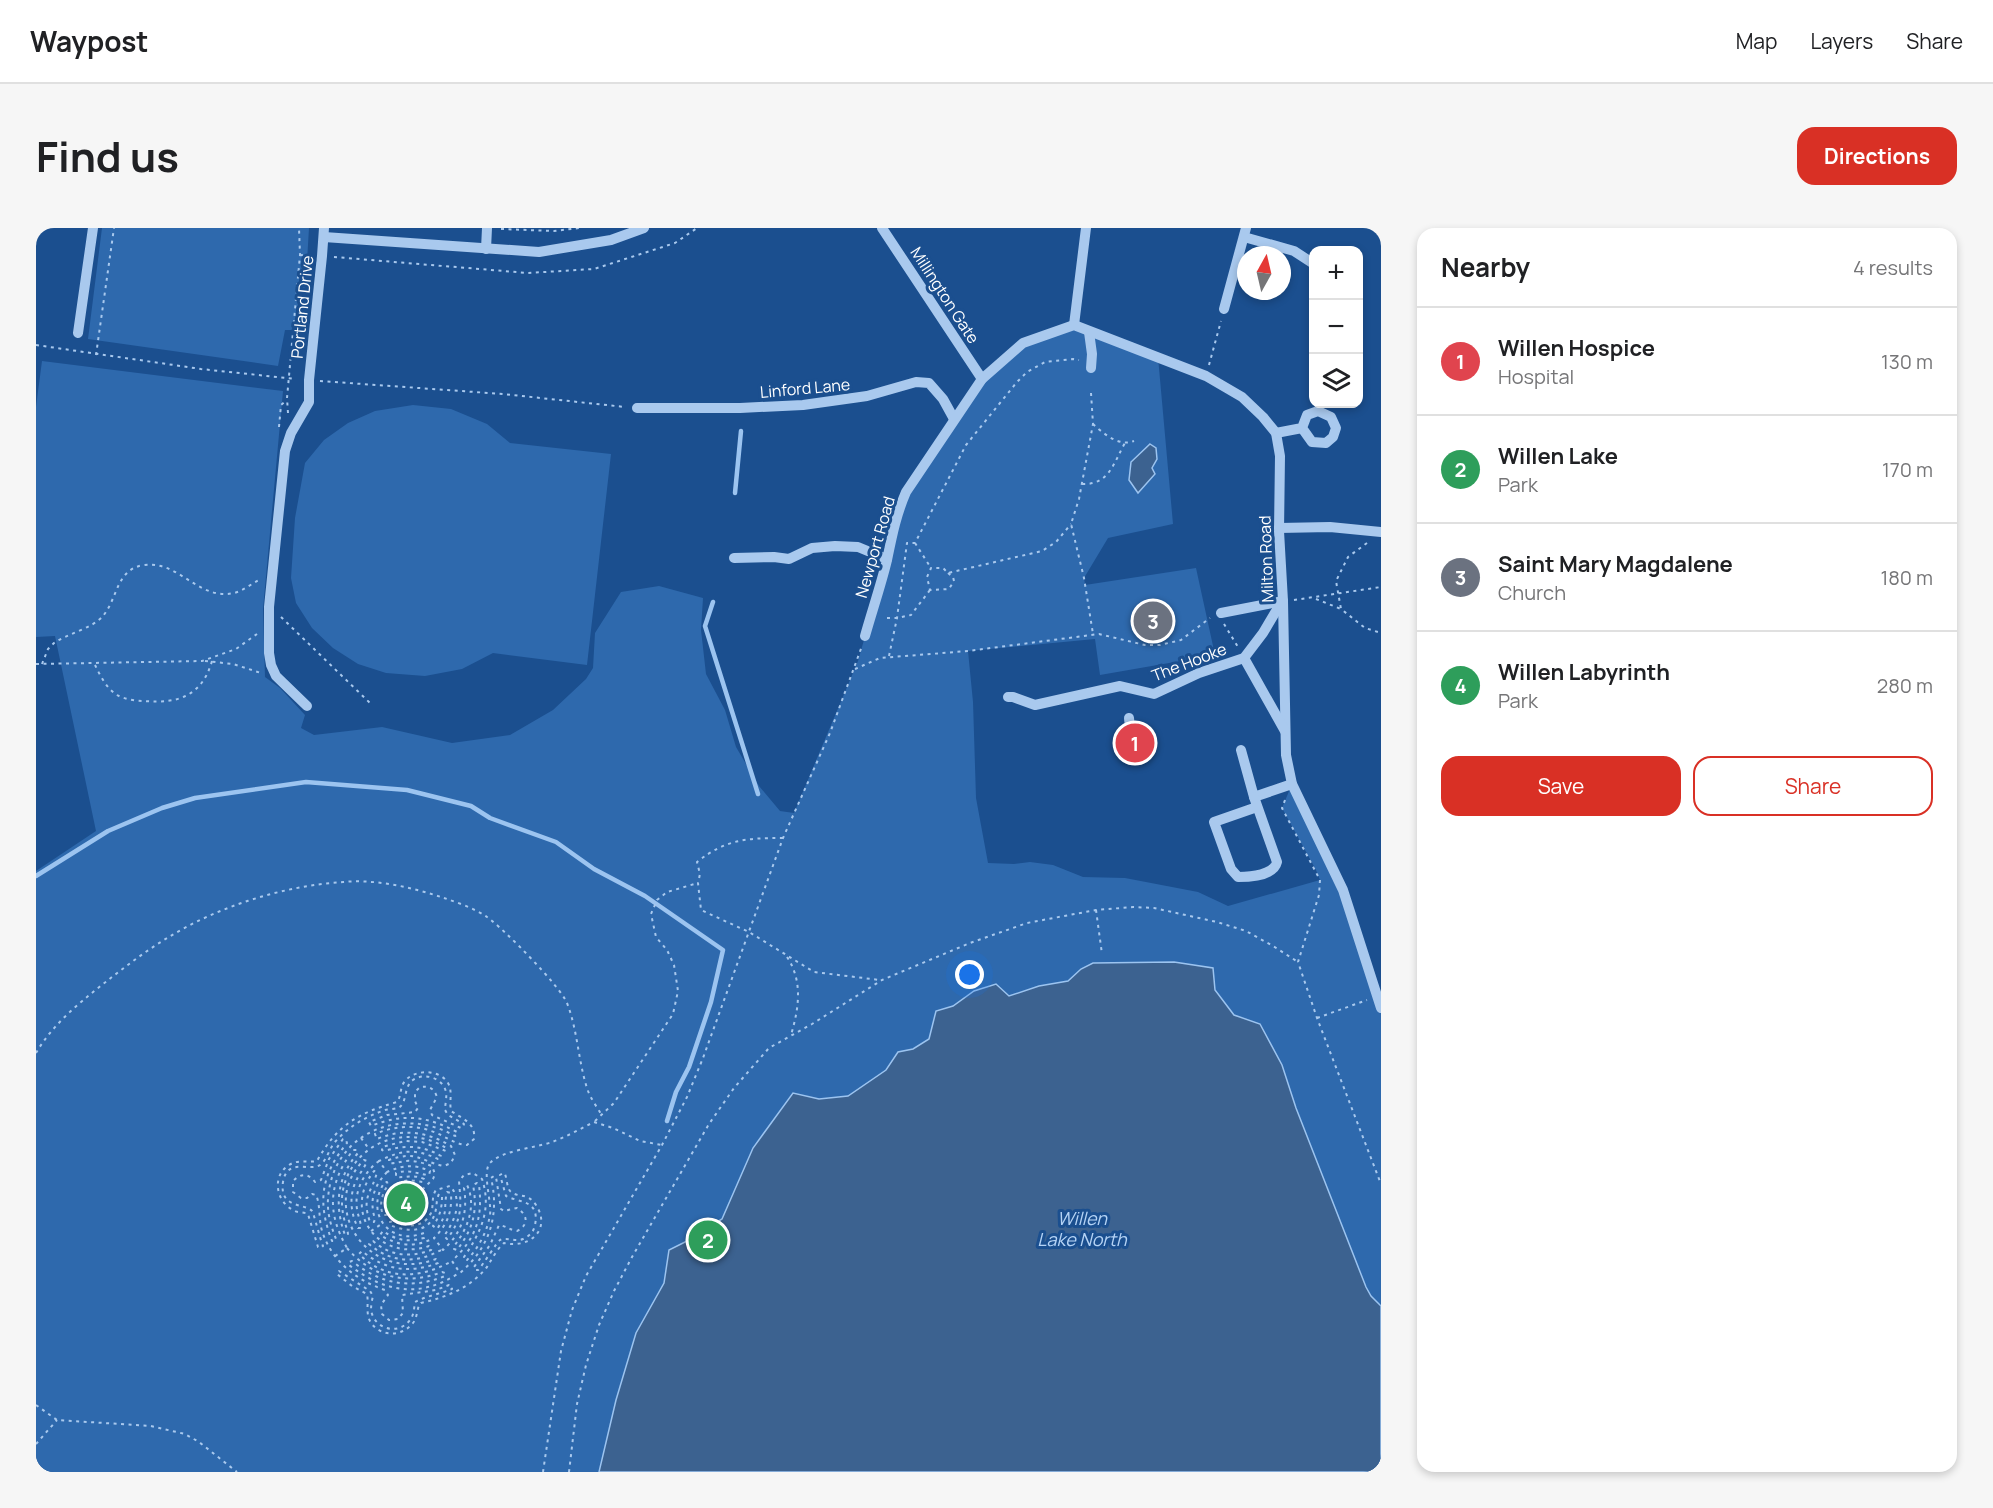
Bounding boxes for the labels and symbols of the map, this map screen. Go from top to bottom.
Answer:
street label: Millington Gate [905,242,985,348]
north arrow [1237,246,1291,300]
street label: Portland Drive [286,254,318,360]
street label: Linford Lane [759,373,851,403]
street label: Newport Road [850,494,900,600]
street label: Milton Road [1253,515,1279,603]
pin: 3 [1134,598,1172,644]
street label: The Hooke [1148,638,1230,686]
pin: 1 [1116,720,1154,766]
your location [955,960,984,989]
pin: 4 [386,1180,425,1226]
water label: Willen Lake North [1037,1206,1128,1251]
pin: 2 [688,1218,728,1262]

